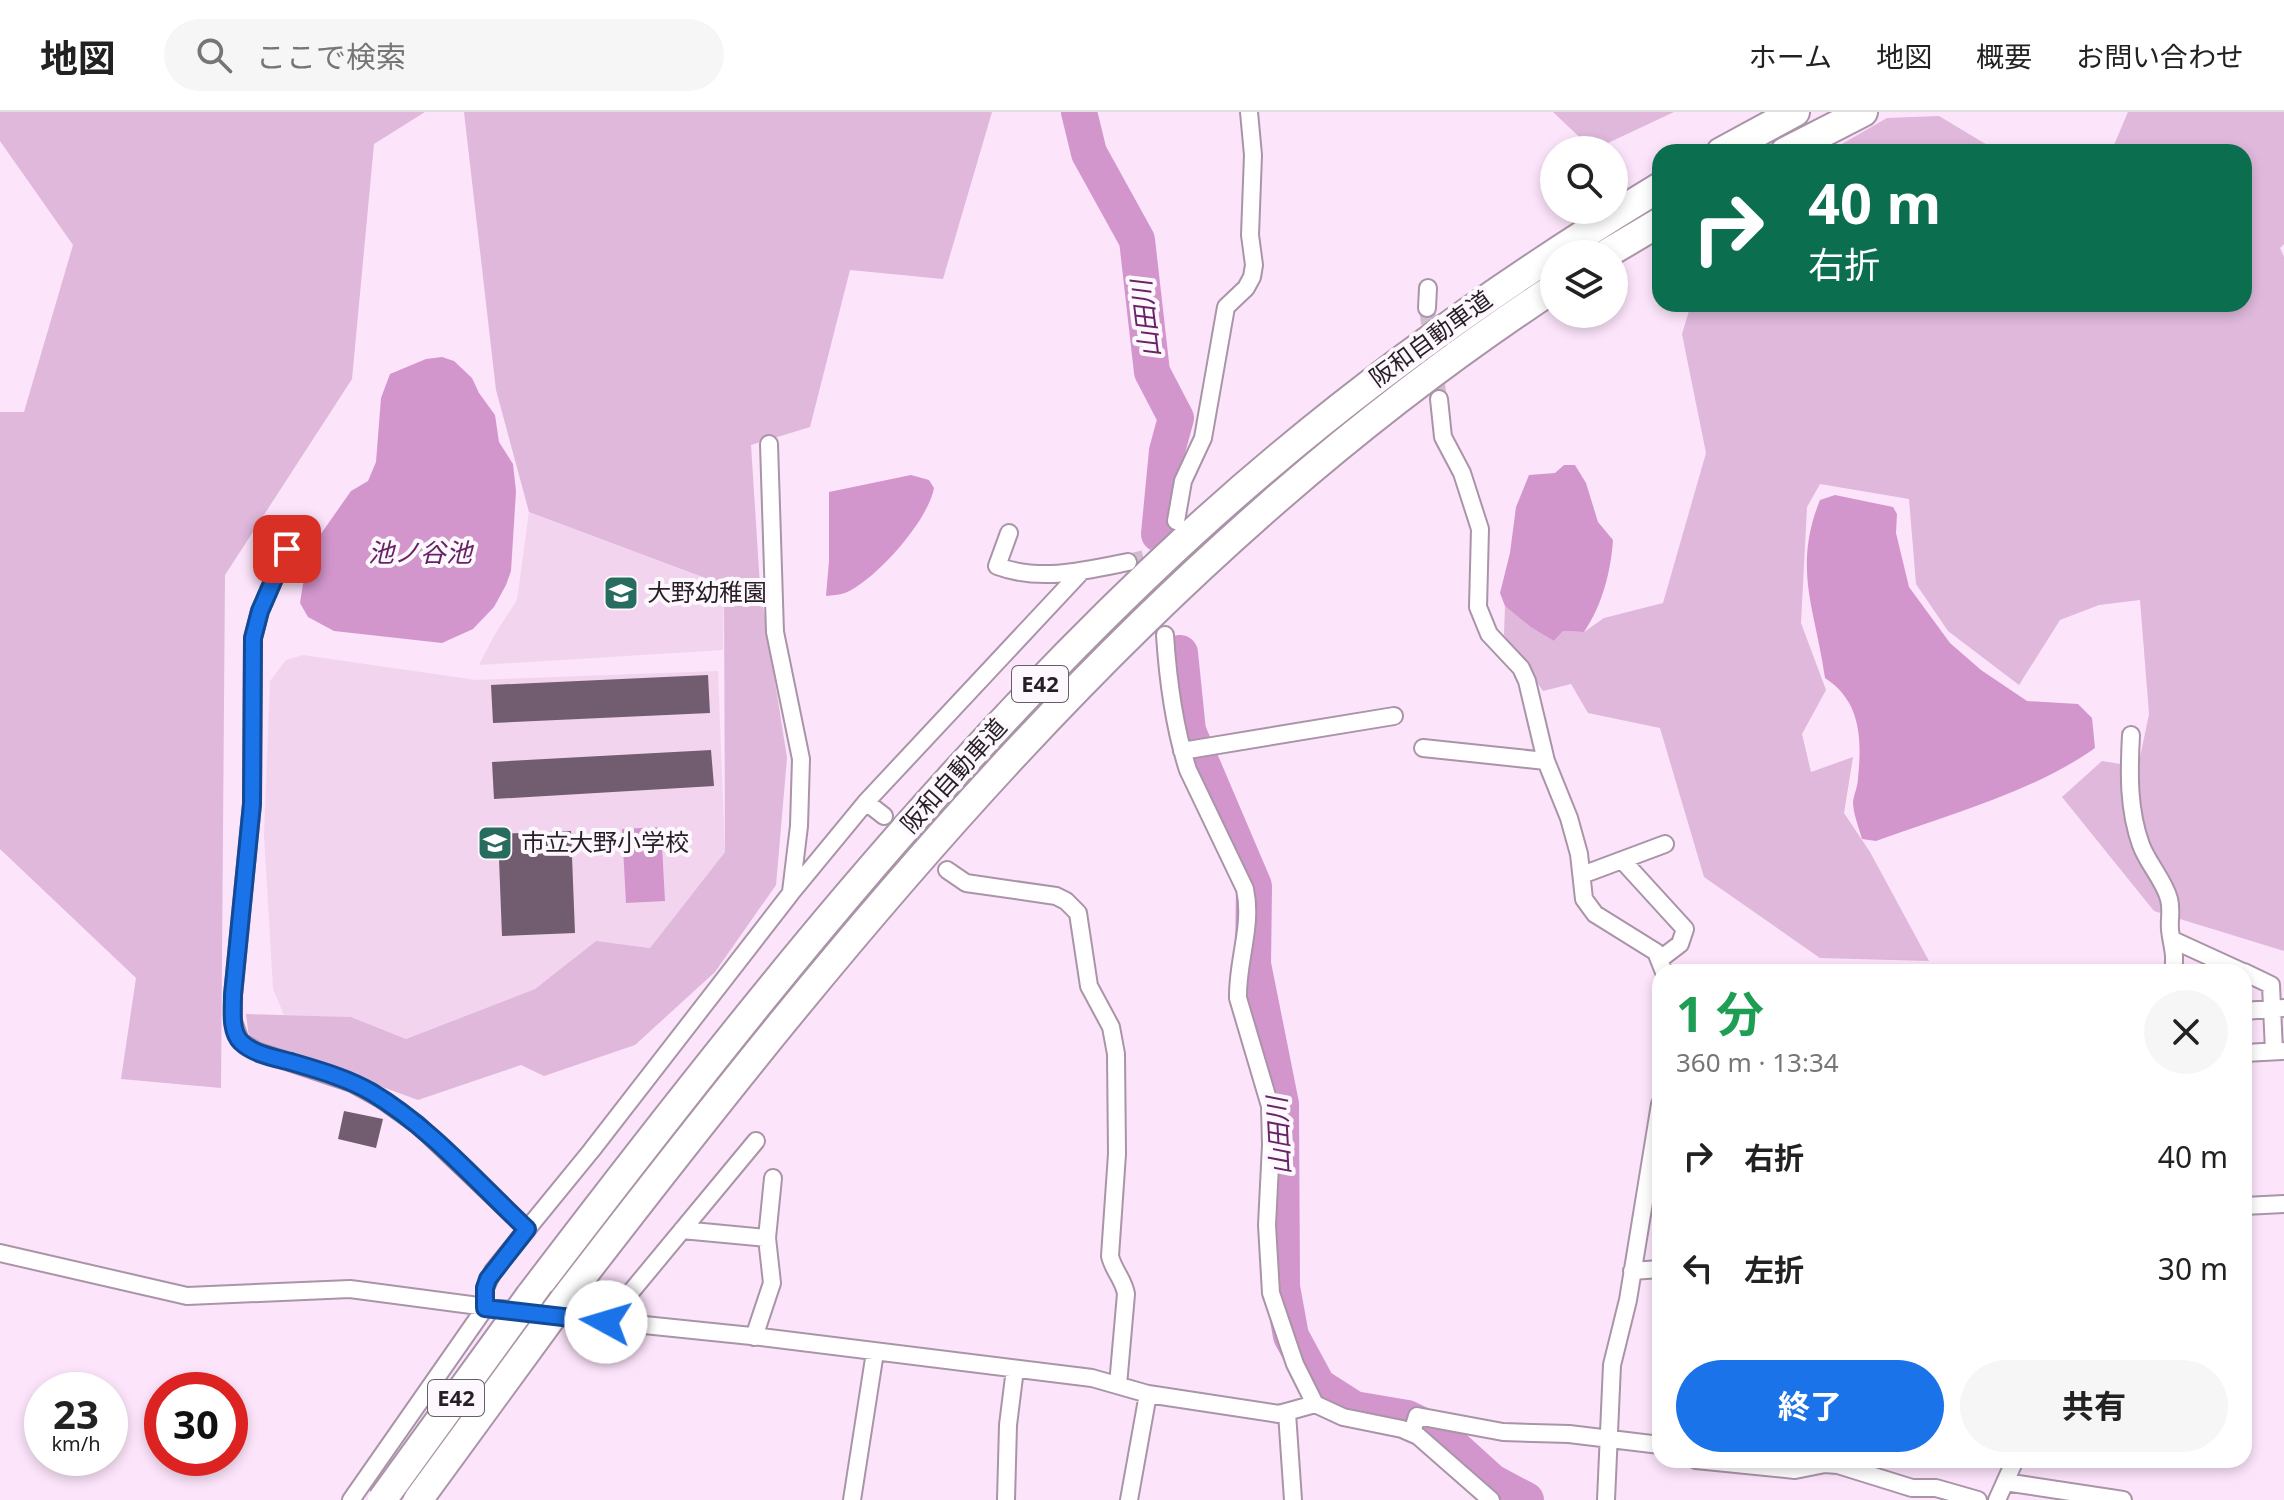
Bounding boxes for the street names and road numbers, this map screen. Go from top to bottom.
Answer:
street label: 阪和自動車道 [1362,282,1498,393]
road number: E42 [1012,666,1068,702]
street label: 阪和自動車道 [892,710,1013,840]
road number: E42 [428,1380,484,1416]

